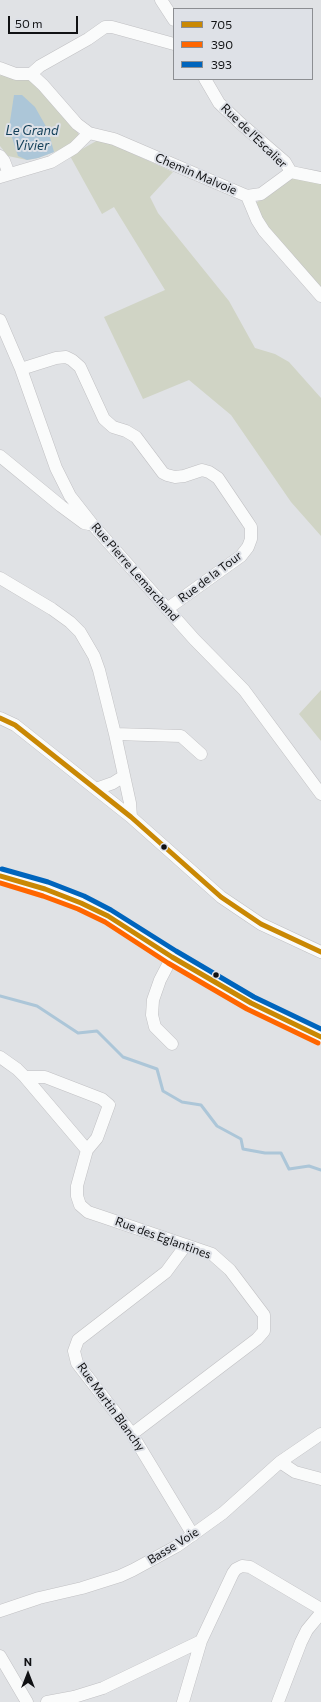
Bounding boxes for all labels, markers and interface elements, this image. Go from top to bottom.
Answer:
scale bar [10,8,80,34]
legend [173,8,313,80]
text: 50 m [15,16,43,30]
text: 705 [211,17,232,31]
text: 390 [211,37,233,51]
text: 393 [211,57,232,71]
street label: Rue de l'Escalier [218,101,290,171]
water label: Le Grand Vivier [5,123,59,154]
street label: Chemin Malvoie [153,150,239,198]
street label: Rue Pierre Lemarchand [88,520,182,624]
street label: Rue de la Tour [175,548,245,606]
unlabelled marker [159,842,169,852]
unlabelled marker [211,970,221,980]
street label: Rue des Eglantines [113,1214,213,1262]
street label: Rue Martin Blanchy [74,1360,148,1454]
street label: Basse Voie [145,1525,201,1567]
north arrow [8,1654,48,1694]
text: N [24,1655,32,1668]

